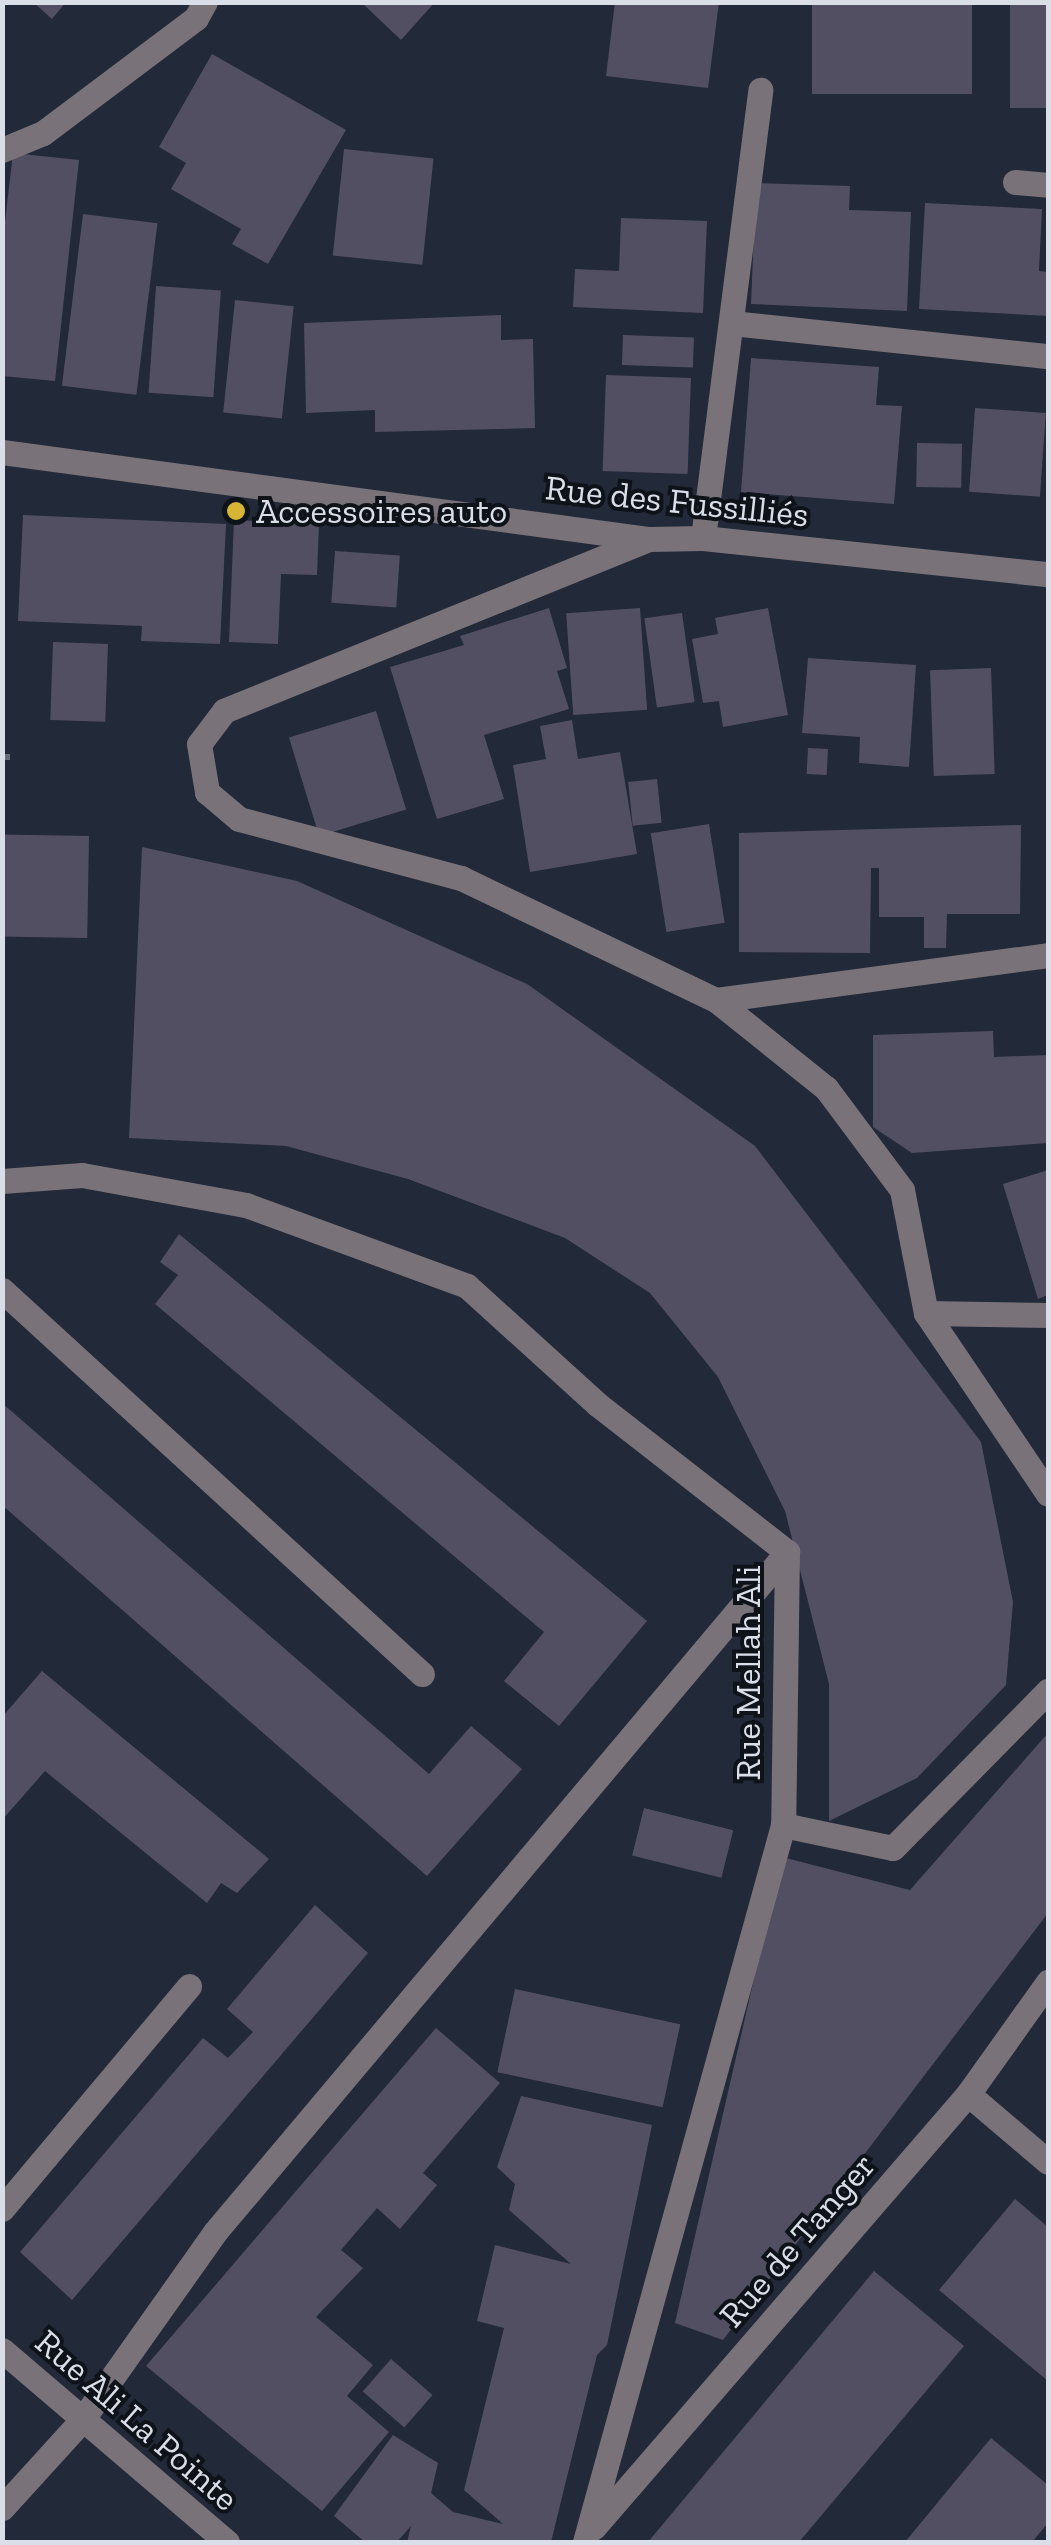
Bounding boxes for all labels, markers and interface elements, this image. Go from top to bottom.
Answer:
street label: Rue des Fussilliés [543,466,811,536]
place label: Accessoires auto [256,490,507,532]
marker: Accessoires auto [225,500,247,522]
street label: Rue Mellah Ali [727,1565,769,1781]
street label: Rue de Tanger [710,2144,884,2336]
street label: Rue Ali La Pointe [27,2320,247,2520]

